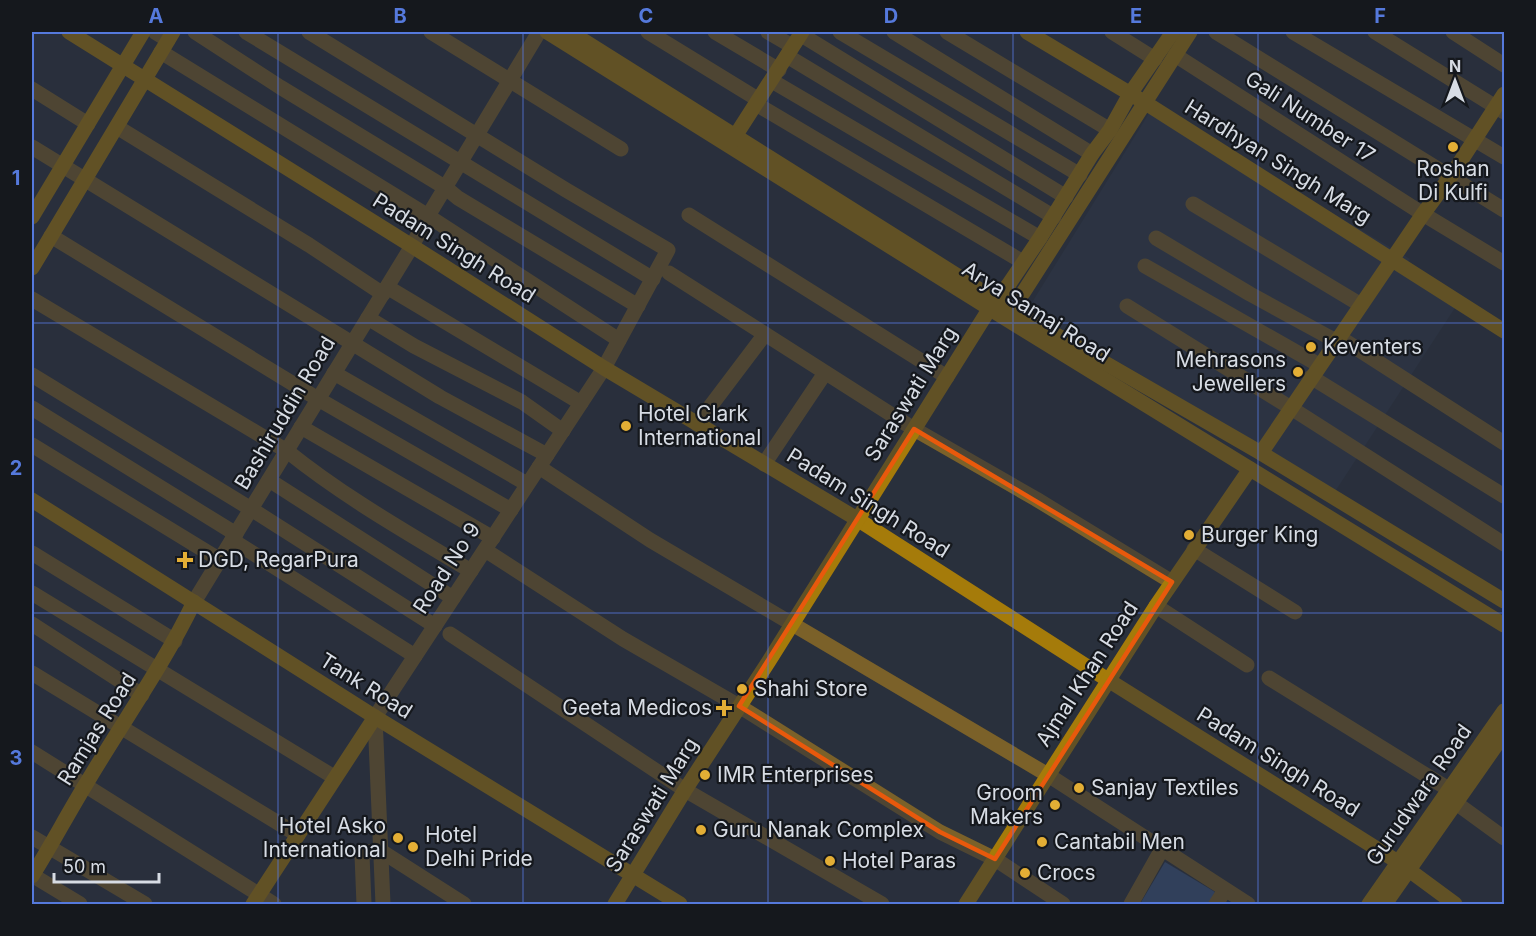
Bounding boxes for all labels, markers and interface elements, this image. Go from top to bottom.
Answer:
text: A [149,4,164,28]
text: B [393,4,407,28]
text: C [639,4,653,28]
text: D [884,4,898,28]
text: E [1130,4,1142,28]
text: F [1374,4,1386,28]
north arrow [1425,51,1485,111]
text: N [1449,56,1461,76]
street label: Gali Number 17 [1241,65,1380,168]
street label: Hardhyan Singh Marg [1180,94,1376,229]
marker: Roshan Di Kulfi [1446,140,1460,154]
place label: Roshan Di Kulfi [1416,156,1490,205]
text: 1 [12,166,20,190]
street label: Padam Singh Road [368,187,540,308]
street label: Arya Samaj Road [958,256,1115,367]
street label: Saraswati Marg [859,322,962,466]
street label: Bashiruddin Road [229,332,340,494]
place label: Keventers [1323,334,1422,359]
marker: Keventers [1304,340,1318,354]
place label: Mehrasons Jewellers [1176,347,1286,396]
marker: Mehrasons Jewellers [1291,365,1305,379]
place label: Hotel Clark International [638,401,761,450]
marker: Hotel Clark International [619,419,633,433]
street label: Padam Singh Road [782,442,954,563]
text: 2 [10,456,22,480]
street label: Road No 9 [408,517,485,618]
place label: Burger King [1201,522,1318,547]
marker: Burger King [1182,528,1196,542]
place label: DGD, RegarPura [198,547,359,572]
marker: DGD, RegarPura [176,551,194,569]
street label: Ajmal Khan Road [1030,596,1143,751]
street label: Tank Road [315,647,417,724]
street label: Ramjas Road [52,668,141,790]
place label: Shahi Store [754,676,868,701]
marker: Shahi Store [735,682,749,696]
place label: Geeta Medicos [562,695,712,720]
marker: Geeta Medicos [717,701,731,715]
street label: Padam Singh Road [1192,701,1364,822]
street label: Gurudwara Road [1361,719,1477,870]
street label: Saraswati Marg [600,733,703,877]
text: 3 [10,746,22,770]
place label: IMR Enterprises [717,762,874,787]
marker: IMR Enterprises [698,768,712,782]
place label: Sanjay Textiles [1091,775,1239,800]
place label: Groom Makers [970,780,1043,829]
marker: Sanjay Textiles [1072,781,1086,795]
marker: Groom Makers [1048,798,1062,812]
place label: Hotel Asko International [263,813,386,862]
place label: Guru Nanak Complex [713,817,924,842]
place label: Hotel Delhi Pride [425,822,533,871]
marker: Guru Nanak Complex [694,823,708,837]
place label: Cantabil Men [1054,829,1185,854]
marker: Hotel Asko International [391,831,405,845]
marker: Cantabil Men [1035,835,1049,849]
marker: Hotel Delhi Pride [406,840,420,854]
scale bar [54,846,159,884]
place label: Hotel Paras [842,848,956,873]
marker: Hotel Paras [823,854,837,868]
text: 50 m [63,856,106,877]
place label: Crocs [1037,860,1096,885]
marker: Crocs [1018,866,1032,880]

